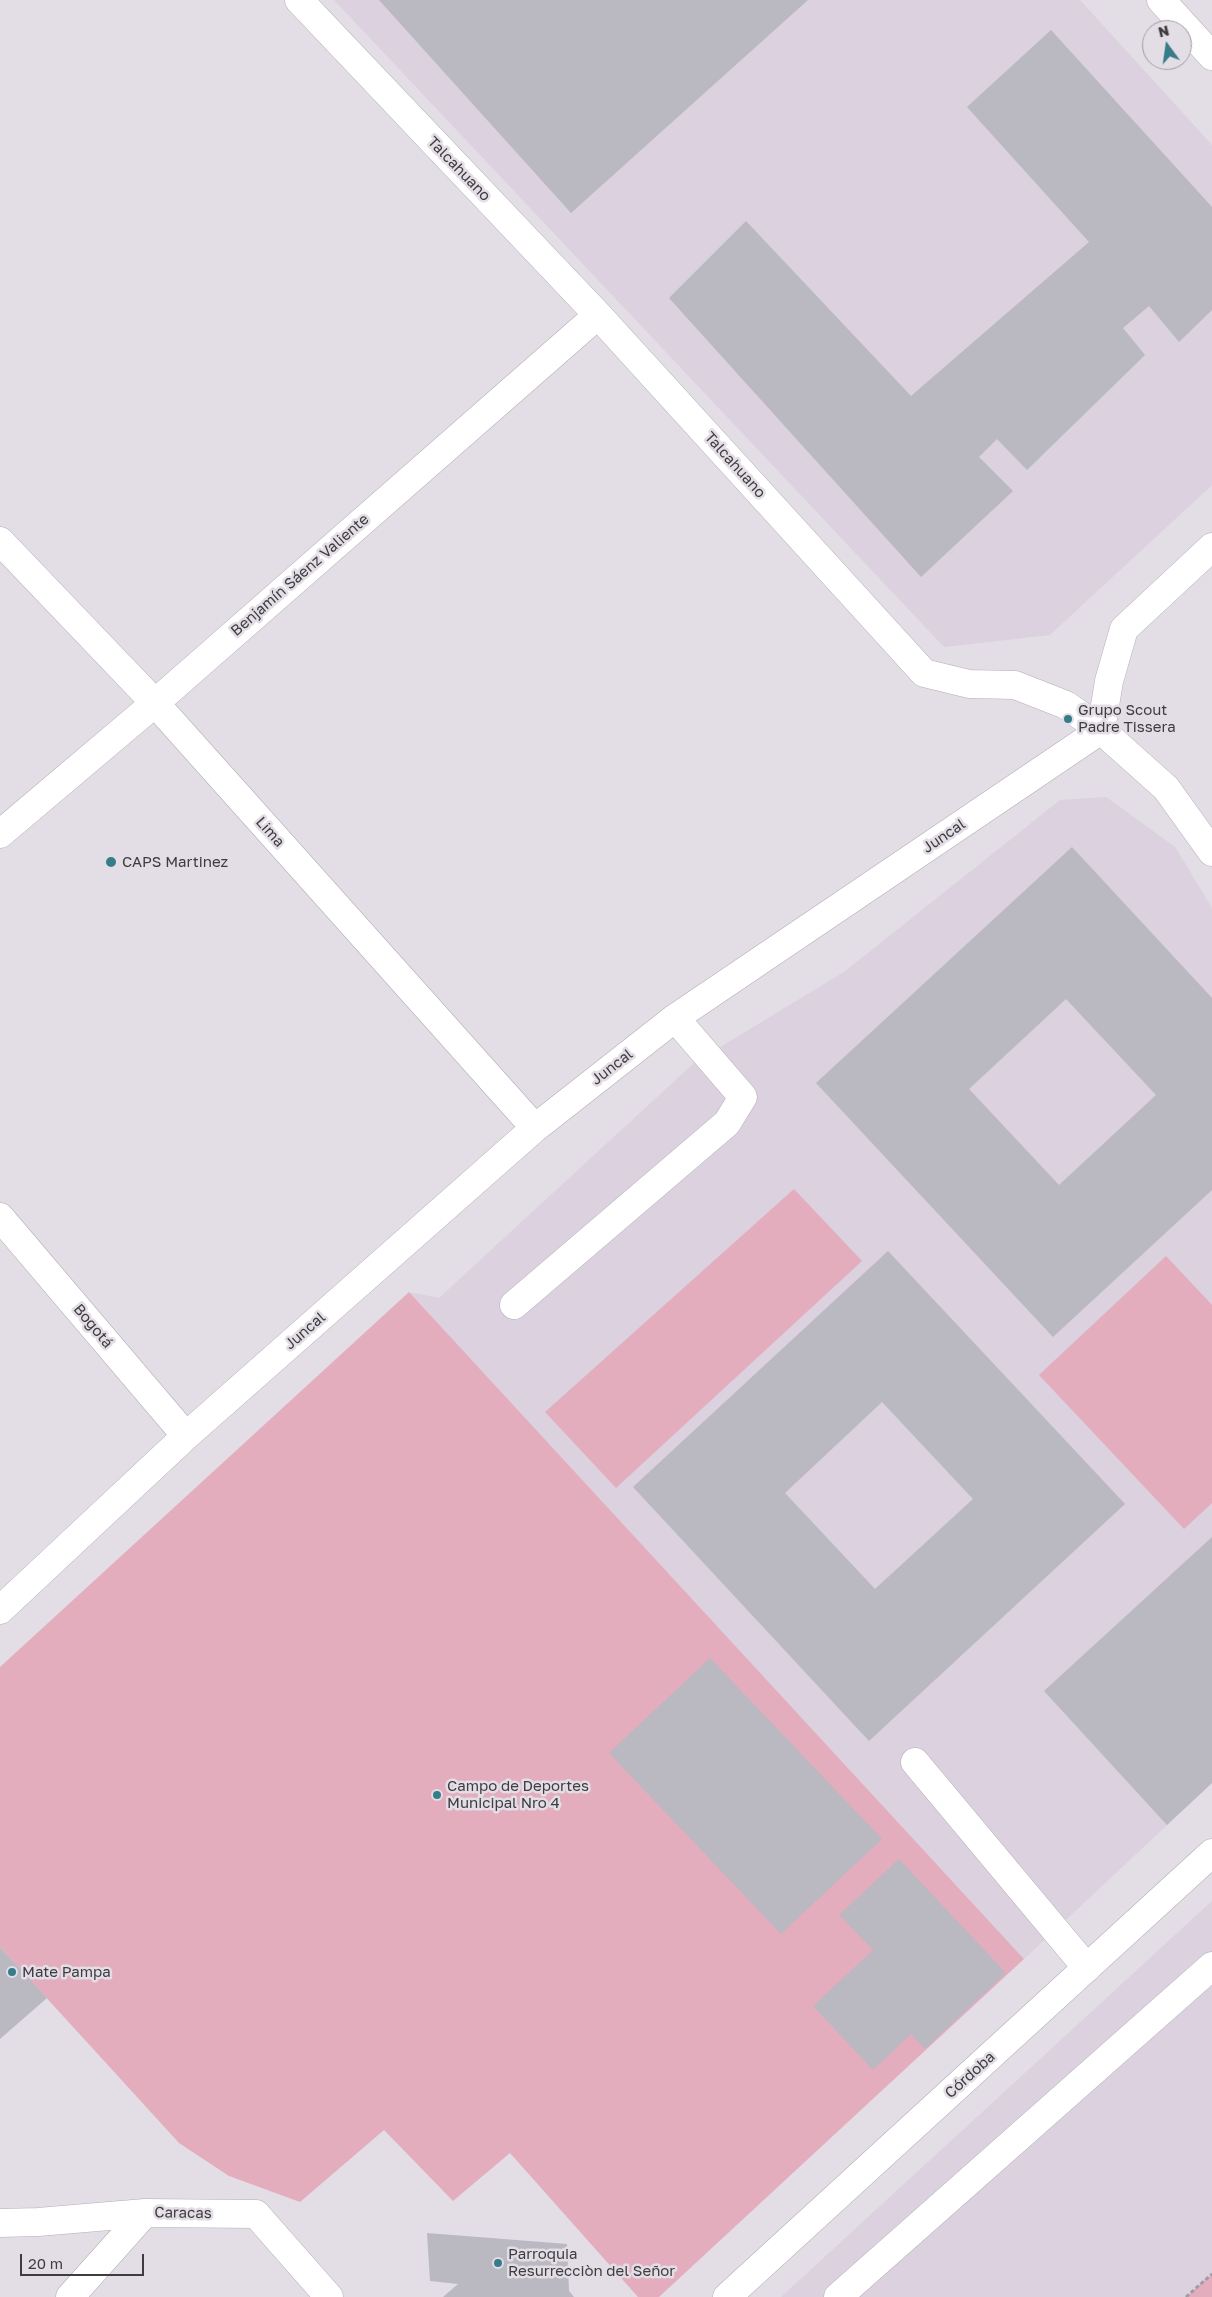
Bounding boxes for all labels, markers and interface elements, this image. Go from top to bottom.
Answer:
north arrow [1142,20,1192,70]
text: N [1156,21,1171,40]
street label: Talcahuano [424,133,494,205]
street label: Talcahuano [701,428,769,502]
street label: Benjamín Sáenz Valiente [227,510,373,640]
place label: Grupo Scout Padre Tissera [1078,701,1176,736]
marker: Grupo Scout Padre Tissera [1062,713,1074,725]
street label: Lima [252,813,288,851]
street label: Juncal [919,815,969,857]
place label: CAPS Martinez [122,853,228,871]
marker: CAPS Martinez [104,855,118,869]
street label: Juncal [588,1045,636,1089]
street label: Bogotá [69,1300,117,1352]
street label: Juncal [281,1308,329,1354]
place label: Campo de Deportes Municipal Nro 4 [447,1777,589,1812]
marker: Campo de Deportes Municipal Nro 4 [431,1789,443,1801]
place label: Mate Pampa [22,1963,111,1981]
marker: Mate Pampa [6,1966,18,1978]
street label: Córdoba [941,2048,999,2102]
street label: Caracas [154,2204,212,2222]
scale bar [22,2244,146,2276]
place label: Parroquia Resurrecciòn del Señor [508,2245,675,2280]
text: 20 m [28,2254,63,2272]
marker: Parroquia Resurrecciòn del Señor [492,2257,504,2269]

